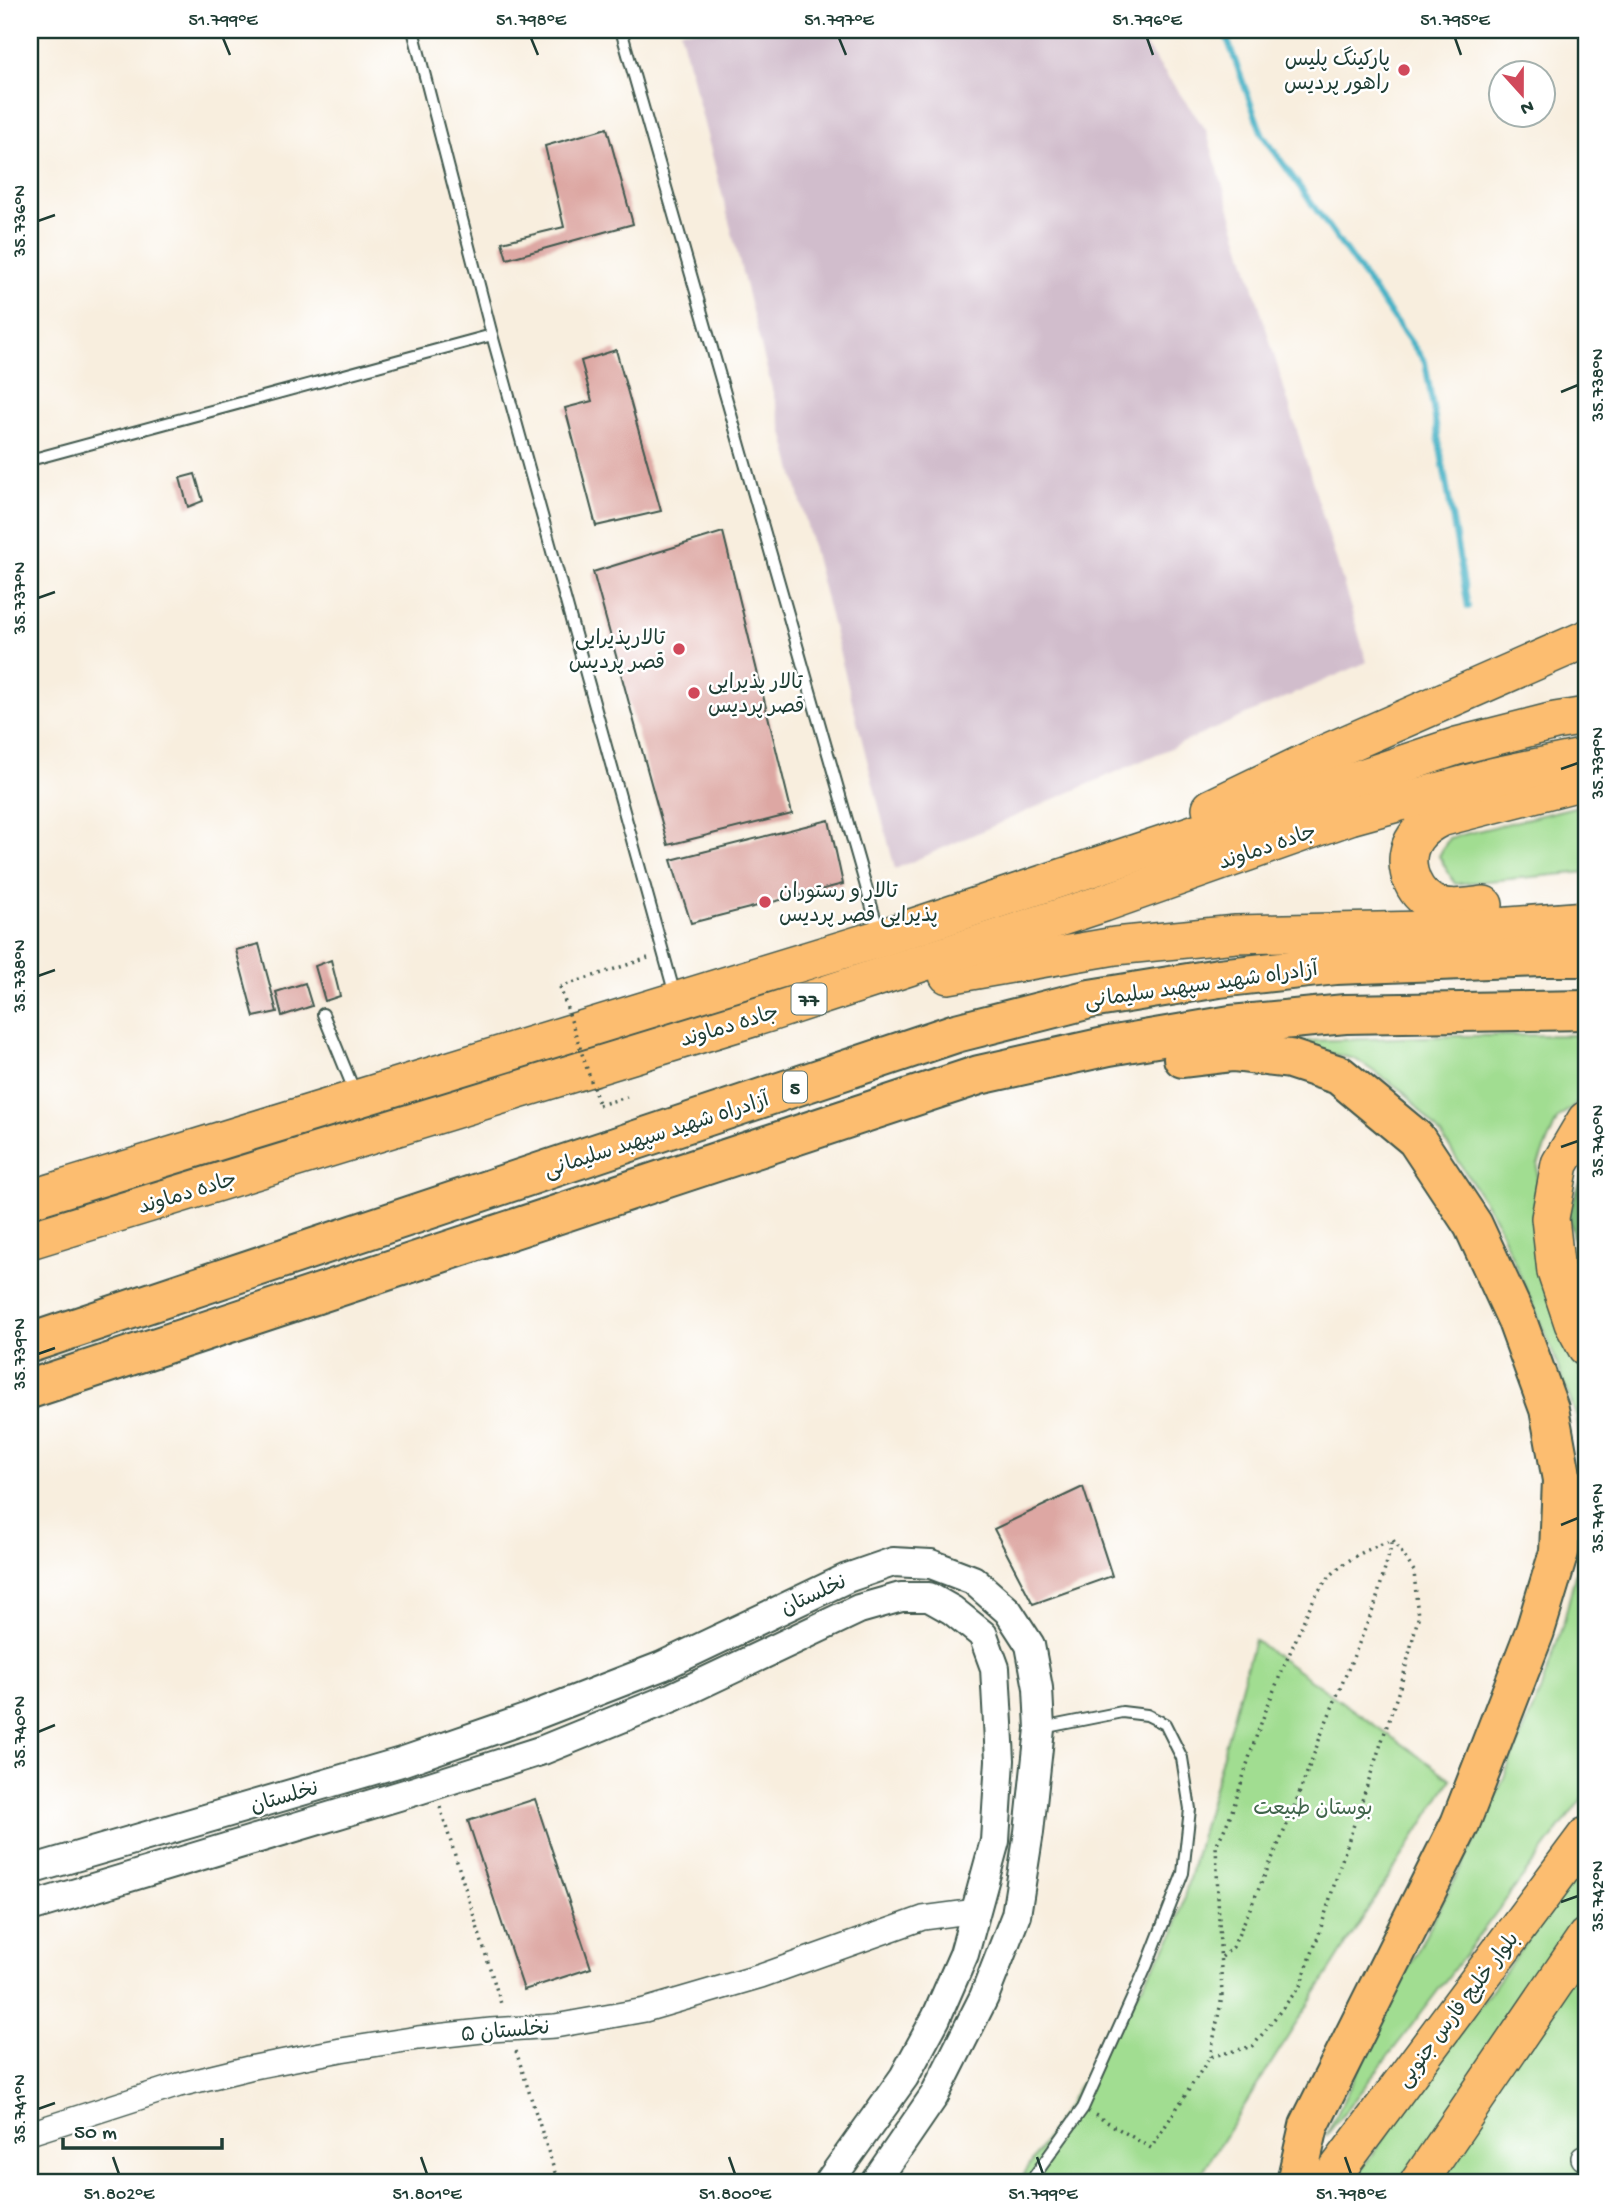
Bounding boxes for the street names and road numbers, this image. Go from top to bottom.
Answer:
street label: جاده دماوند [1216,821,1320,878]
street label: آزادراه شهید سپهبد سلیمانی [1083,957,1320,1016]
road number: 77 [792,984,826,1015]
street label: جاده دماوند [678,1001,782,1055]
road number: 5 [783,1072,807,1102]
street label: آزادراه شهید سپهبد سلیمانی [541,1087,773,1186]
street label: جاده دماوند [136,1168,240,1222]
street label: نخلستان [778,1571,851,1623]
street label: نخلستان [248,1778,322,1821]
street label: بلوار خلیج فارس جنوبی [1393,1928,1526,2094]
street label: نخلستان ۵ [460,2017,551,2050]

